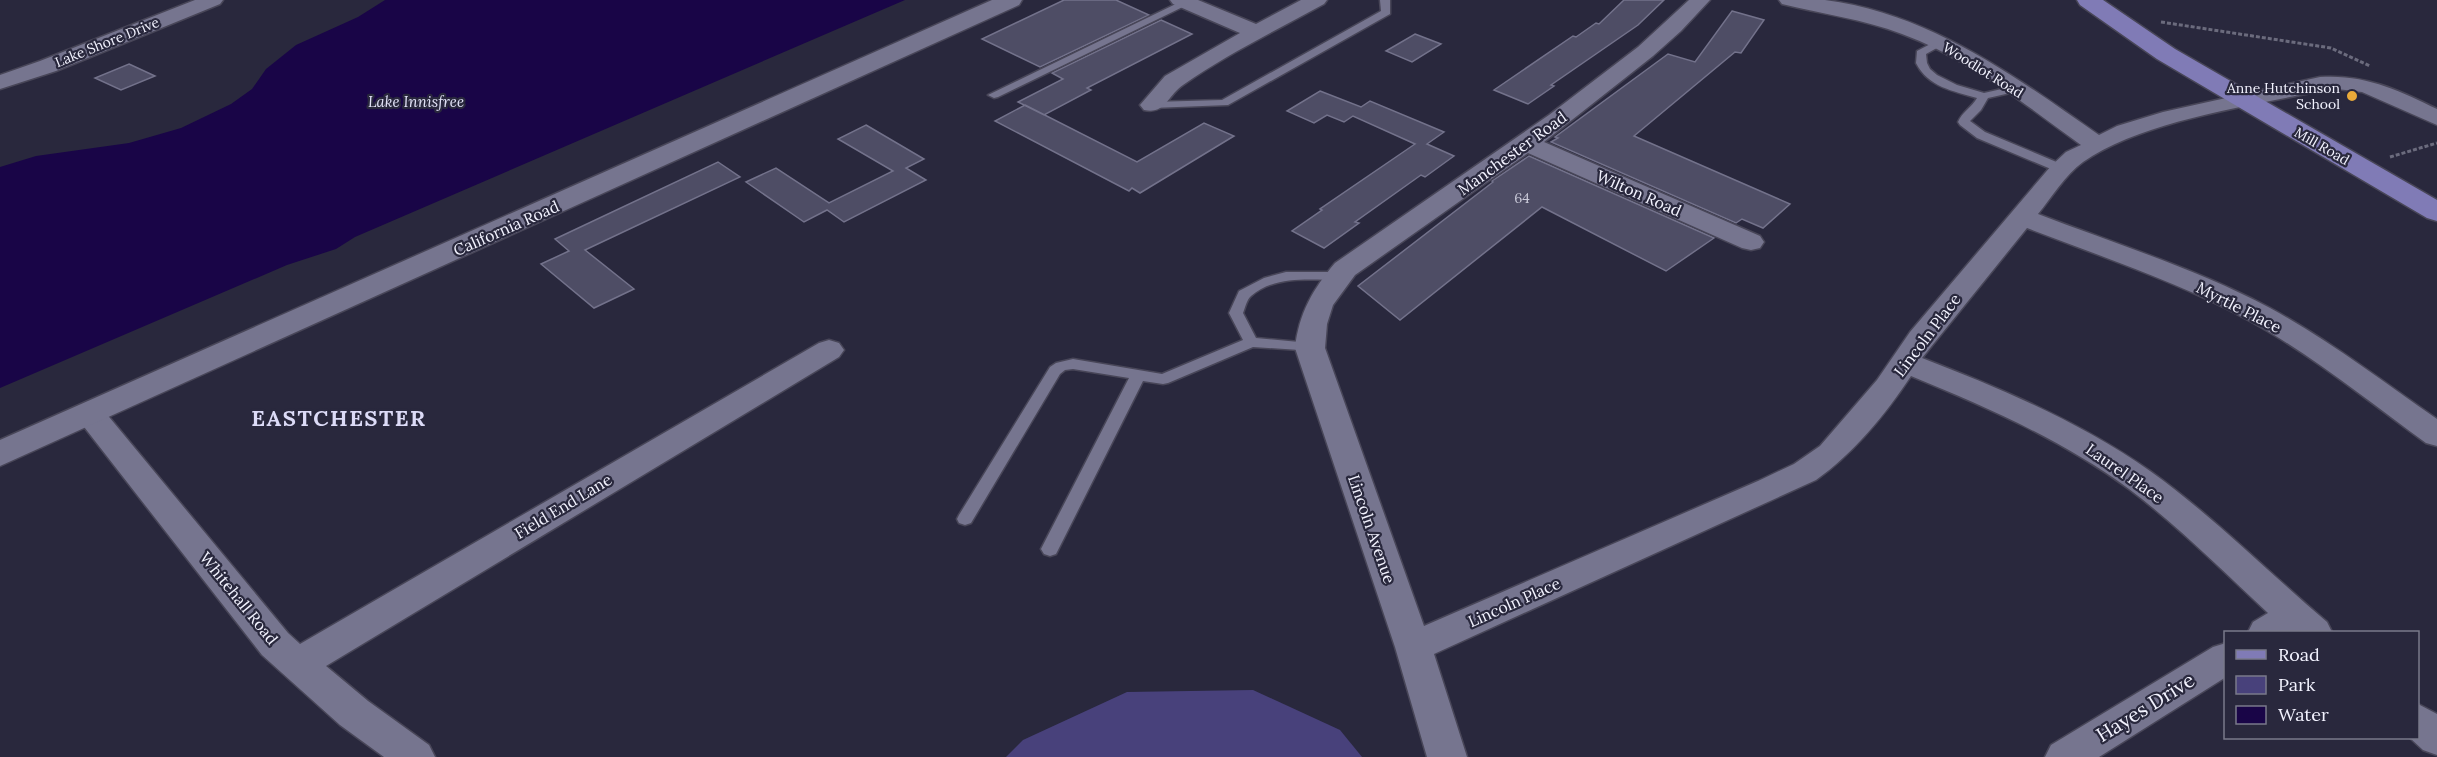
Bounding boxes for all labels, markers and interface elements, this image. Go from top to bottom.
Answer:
street label: Lake Shore Drive [52,13,162,71]
street label: Woodlot Road [1939,38,2027,102]
place label: Anne Hutchinson School [2226,79,2340,113]
marker: Anne Hutchinson School [2345,89,2359,103]
water label: Lake Innisfree [368,92,464,111]
street label: Manchester Road [1454,106,1571,199]
street label: Mill Road [2291,123,2353,169]
street label: Wilton Road [1593,165,1685,221]
house number: 64 [1514,189,1530,207]
street label: California Road [450,196,562,260]
street label: Myrtle Place [2193,277,2285,337]
street label: Lincoln Place [1889,289,1965,380]
district label: EASTCHESTER [251,404,427,432]
street label: Laurel Place [2082,439,2168,507]
street label: Field End Lane [511,469,615,543]
street label: Lincoln Avenue [1344,472,1400,586]
street label: Whitehall Road [196,548,283,649]
street label: Lincoln Place [1465,573,1564,631]
legend [2224,631,2419,739]
text: Road [2278,643,2320,666]
street label: Hayes Drive [2091,667,2199,747]
text: Park [2278,673,2316,696]
text: Water [2278,703,2329,726]

